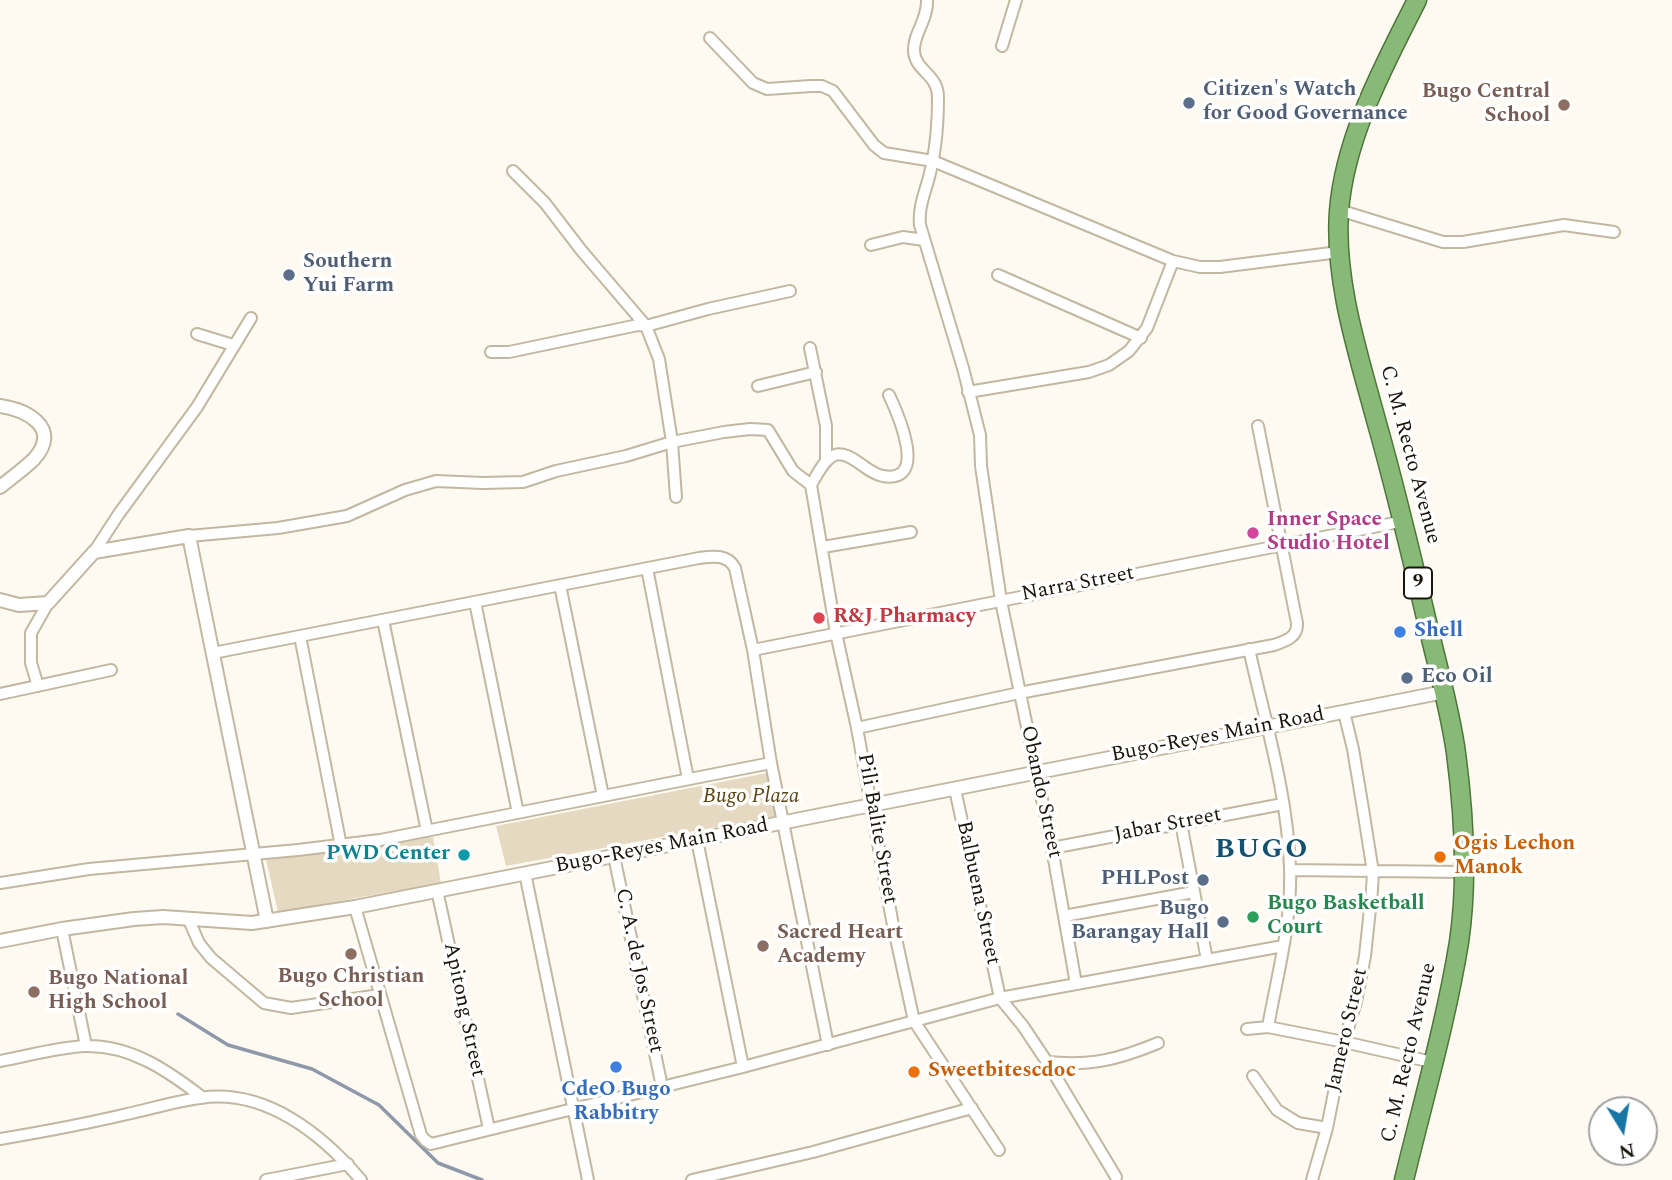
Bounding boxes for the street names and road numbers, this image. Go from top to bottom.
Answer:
street label: C. M. Recto Avenue [1373,363,1445,547]
street label: Narra Street [1019,562,1137,608]
road number: 9 [1404,568,1432,598]
street label: Bugo-Reyes Main Road [1109,703,1327,769]
street label: Obando Street [1014,723,1066,861]
street label: Pili Balite Street [850,752,902,906]
street label: Jabar Street [1112,803,1224,849]
street label: Bugo-Reyes Main Road [553,814,771,880]
street label: Balbuena Street [949,819,1005,967]
street label: C. A. de Jos Street [608,886,668,1056]
street label: Apitong Street [436,940,490,1080]
street label: C. M. Recto Avenue [1377,961,1443,1145]
street label: Jamero Street [1322,966,1374,1094]

